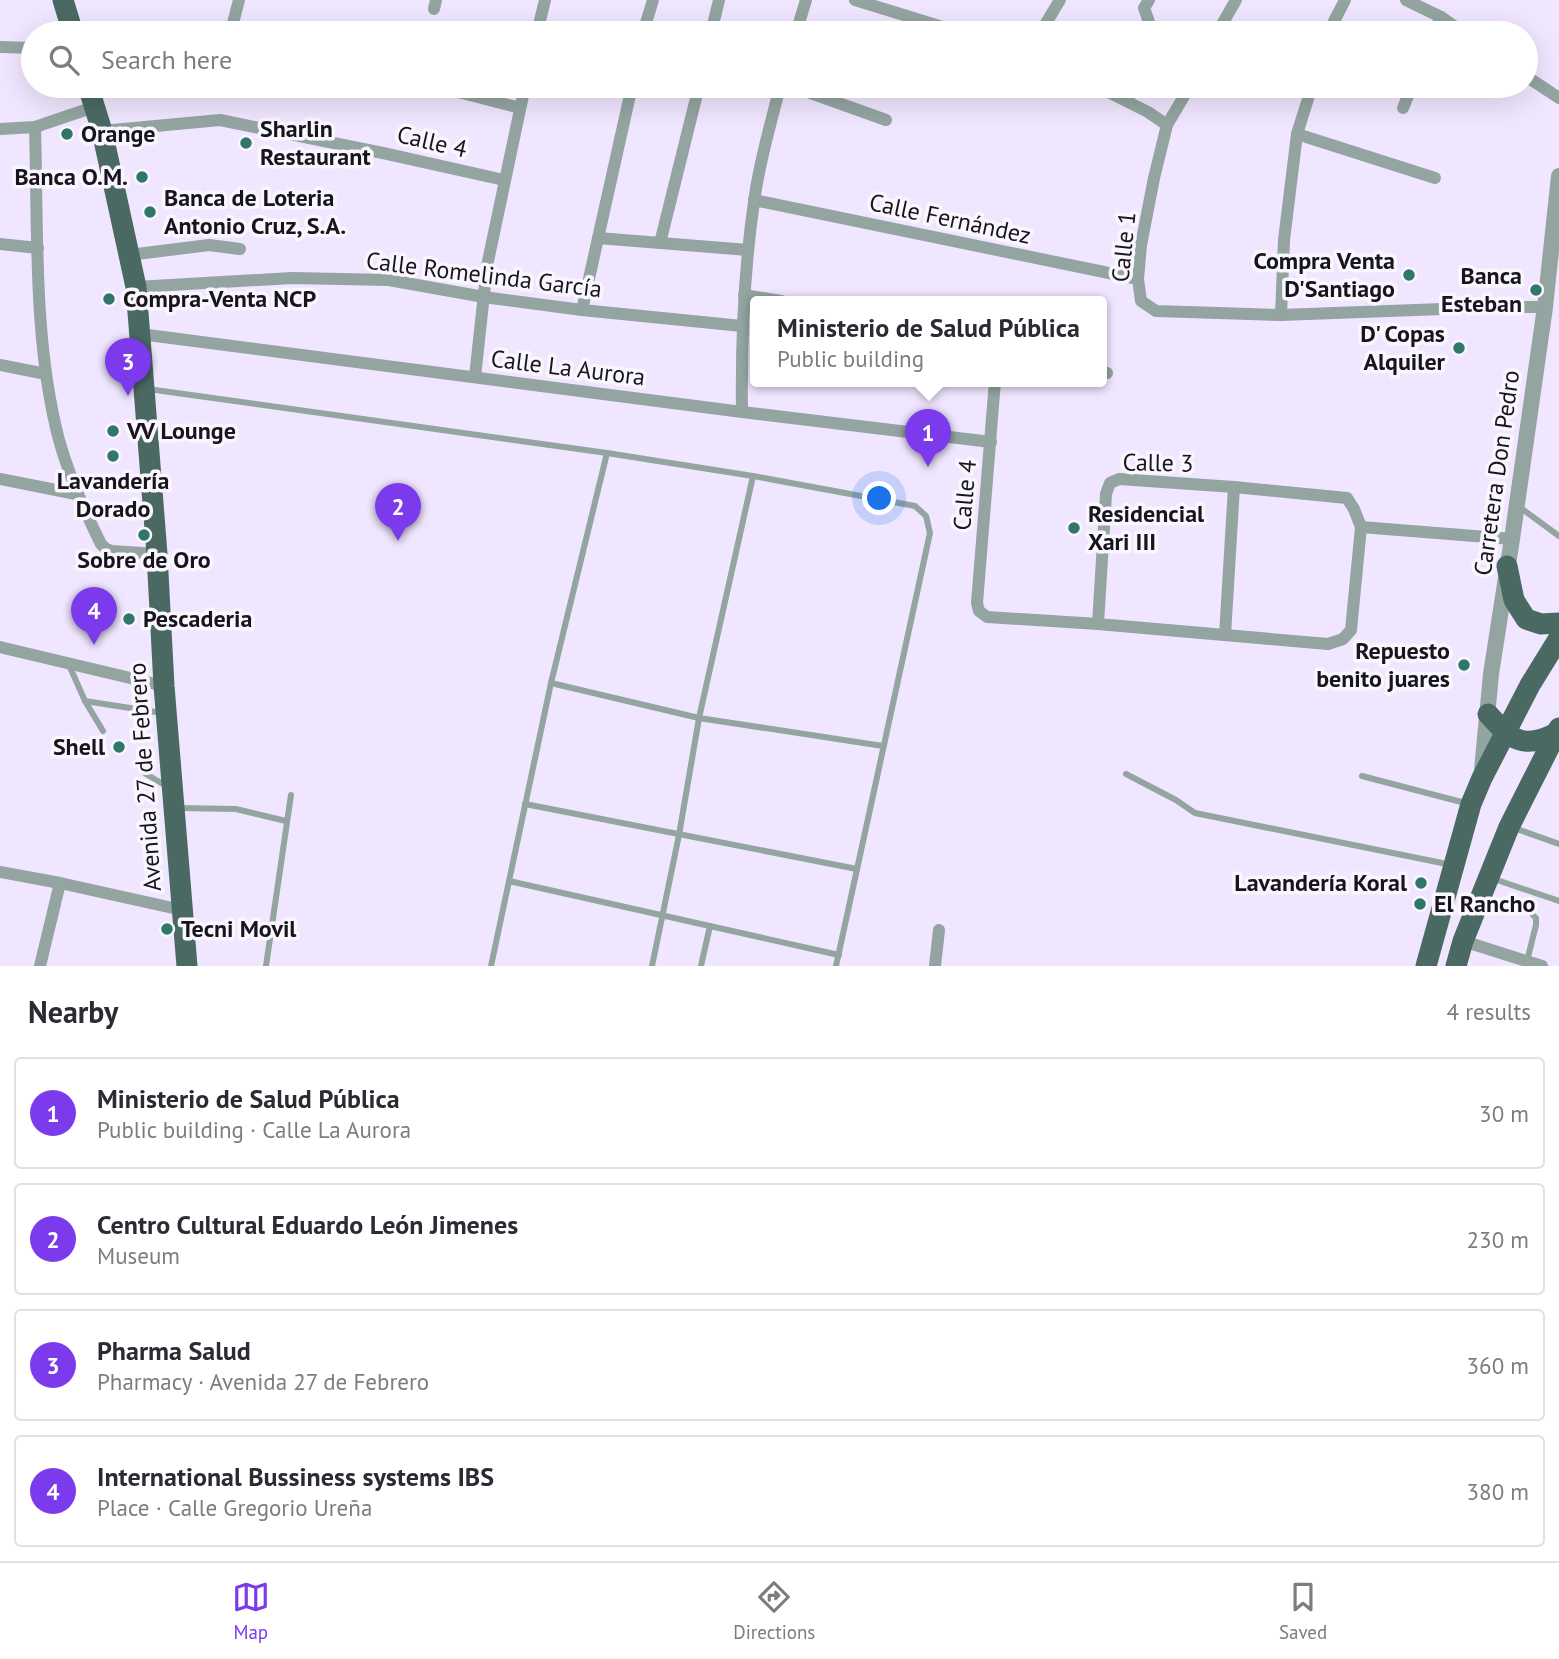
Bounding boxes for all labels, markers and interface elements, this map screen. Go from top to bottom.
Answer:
search box [21,21,1538,98]
icon: search [45,41,83,79]
text: Search here [101,43,232,76]
place label: Sharlin Restaurant [260,113,371,172]
place label: Orange [81,118,156,149]
street label: Calle 4 [394,118,470,165]
marker: Orange [59,126,75,142]
marker: Sharlin Restaurant [238,135,254,151]
place label: Banca O.M. [14,161,128,192]
marker: Banca O.M. [134,169,150,185]
place label: Banca de Loteria Antonio Cruz, S.A. [164,182,346,241]
street label: Calle Fernández [867,186,1034,251]
marker: Banca de Loteria Antonio Cruz, S.A. [142,204,158,220]
street label: Calle 1 [1104,210,1143,284]
street label: Calle Romelinda García [364,245,604,304]
place label: Compra Venta D'Santiago [1253,245,1395,304]
place label: Banca Esteban [1441,260,1522,319]
marker: Compra Venta D'Santiago [1401,267,1417,283]
marker: Banca Esteban [1528,282,1544,298]
place label: Compra-Venta NCP [123,283,316,314]
marker: Compra-Venta NCP [101,291,117,307]
popup [750,296,1107,387]
text: Ministerio de Salud Pública [777,311,1080,344]
place label: D' Copas Alquiler [1360,318,1446,377]
pin: 3 [105,338,151,396]
marker: D' Copas Alquiler [1451,340,1467,356]
street label: Calle La Aurora [489,343,647,392]
text: Public building [777,344,924,373]
street label: Carretera Don Pedro [1467,368,1526,578]
pin: 1 [905,409,951,467]
place label: VV Lounge [126,415,236,446]
marker: VV Lounge [105,423,121,439]
street label: Calle 3 [1122,446,1194,479]
marker: Lavandería Dorado [105,448,121,464]
street label: Calle 4 [946,458,983,532]
place label: Lavandería Dorado [57,465,169,524]
your location [862,481,896,515]
pin: 2 [375,483,421,541]
place label: Residencial Xari III [1088,498,1205,557]
marker: Residencial Xari III [1066,520,1082,536]
marker: Sobre de Oro [136,527,152,543]
place label: Sobre de Oro [77,544,211,575]
pin: 4 [71,587,117,645]
place label: Pescaderia [143,603,252,634]
marker: Pescaderia [121,611,137,627]
place label: Repuesto benito juares [1316,635,1450,694]
marker: Repuesto benito juares [1456,657,1472,673]
street label: Avenida 27 de Febrero [121,662,168,892]
place label: Shell [53,731,106,762]
marker: Shell [111,739,127,755]
place label: Lavandería Koral [1234,867,1408,898]
marker: Lavandería Koral [1413,875,1429,891]
place label: El Rancho [1434,888,1536,919]
marker: El Rancho [1412,896,1428,912]
place label: Tecni Movil [181,913,297,944]
marker: Tecni Movil [159,921,175,937]
text: Nearby [28,992,118,1031]
text: 4 results [1447,997,1531,1026]
text: Ministerio de Salud Pública [97,1082,400,1115]
text: 1 [46,1099,60,1128]
text: 30 m [1479,1099,1529,1128]
text: Public building · Calle La Aurora [97,1115,411,1144]
text: Centro Cultural Eduardo León Jimenes [97,1208,518,1241]
text: 2 [46,1225,60,1254]
text: 230 m [1467,1225,1529,1254]
text: Museum [97,1241,180,1270]
text: Pharma Salud [97,1334,251,1367]
text: 3 [46,1351,60,1380]
text: 360 m [1467,1351,1529,1380]
text: Pharmacy · Avenida 27 de Febrero [97,1367,429,1396]
text: International Bussiness systems IBS [97,1460,494,1493]
text: 4 [46,1477,60,1506]
text: 380 m [1467,1477,1529,1506]
text: Place · Calle Gregorio Ureña [97,1493,372,1522]
tab: Map [232,1578,270,1644]
tab: Directions [733,1578,815,1644]
tab: Saved [1279,1578,1327,1644]

